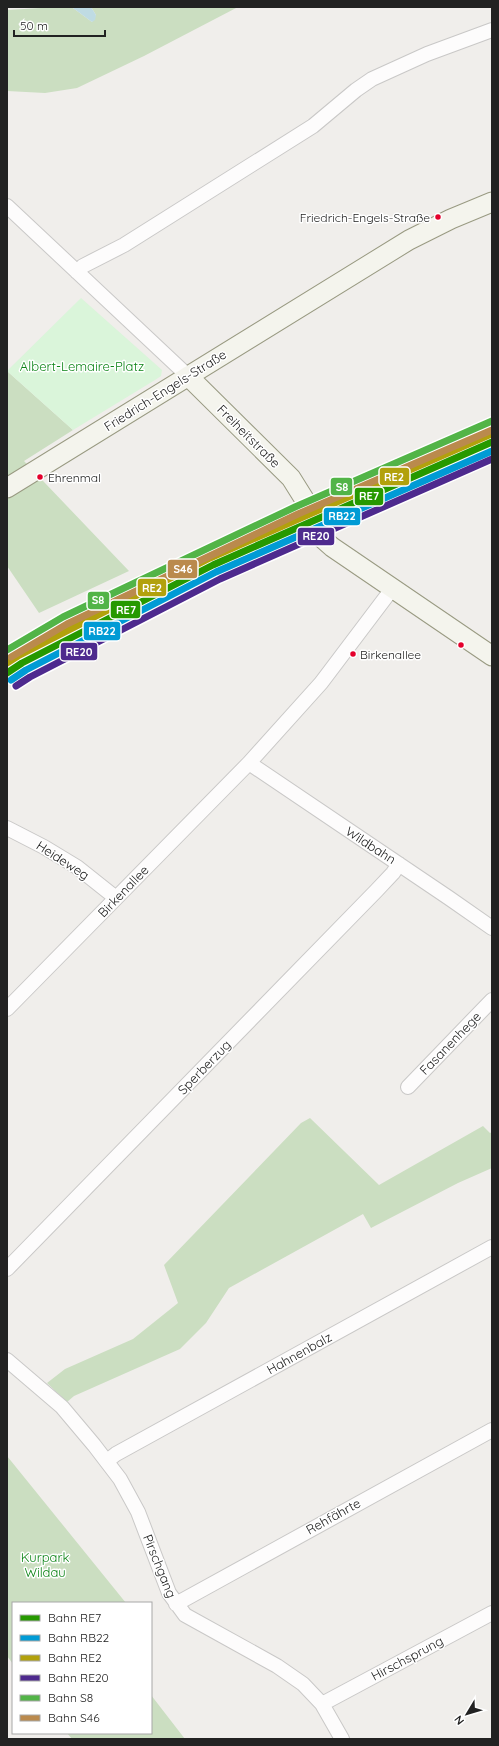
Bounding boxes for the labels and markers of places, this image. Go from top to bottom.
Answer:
place label: Friedrich-Engels-Straße [300,210,430,225]
marker: Friedrich-Engels-Straße [433,212,443,222]
place label: Ehrenmal [48,470,101,485]
marker: Ehrenmal [35,472,45,482]
unlabelled marker [456,640,466,650]
place label: Birkenallee [360,647,421,662]
marker: Birkenallee [348,649,358,659]

